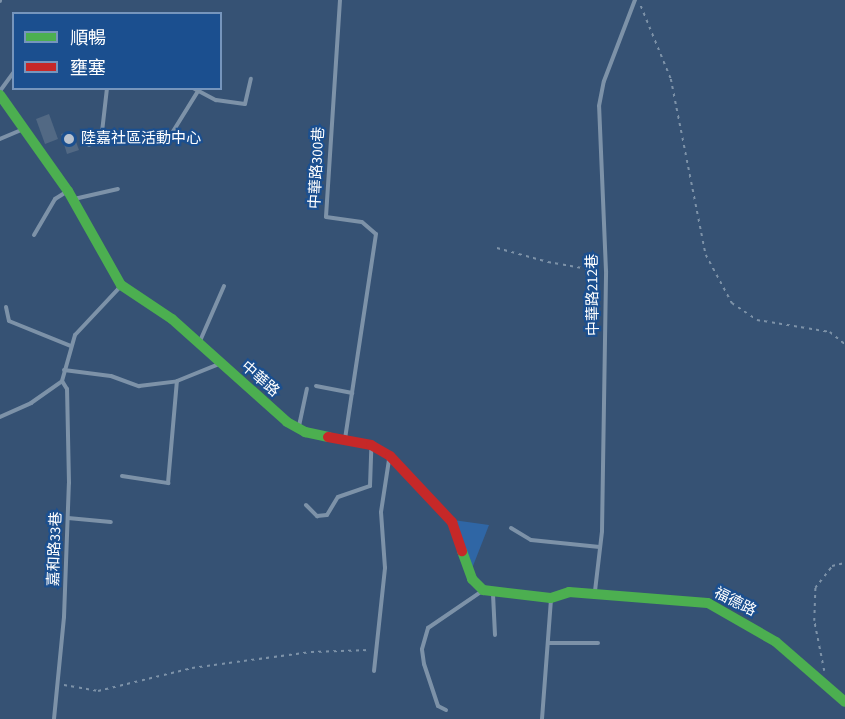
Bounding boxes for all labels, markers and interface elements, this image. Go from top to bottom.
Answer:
legend [12,12,222,90]
text: 順暢 [70,26,106,51]
text: 壅塞 [70,56,106,81]
street label: 中華路300巷 [306,126,328,210]
place label: 陸嘉社區活動中心 [81,130,201,148]
marker: 陸嘉社區活動中心 [62,132,76,146]
street label: 中華路212巷 [583,254,603,336]
street label: 中華路 [237,357,283,401]
street label: 嘉和路33巷 [45,511,65,587]
street label: 福德路 [711,584,759,620]

